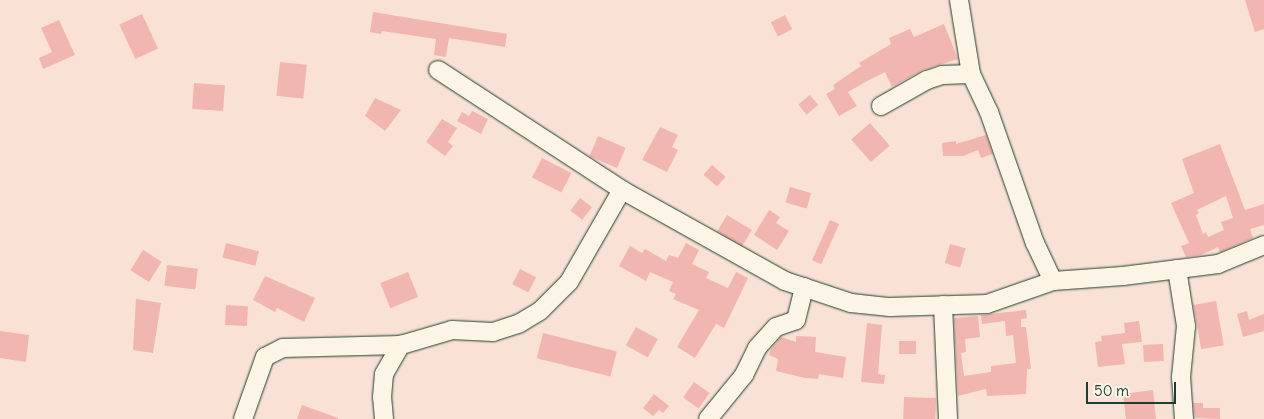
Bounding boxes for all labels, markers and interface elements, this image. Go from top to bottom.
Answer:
scale bar [1089,372,1179,404]
text: 50 m [1094,381,1129,400]

